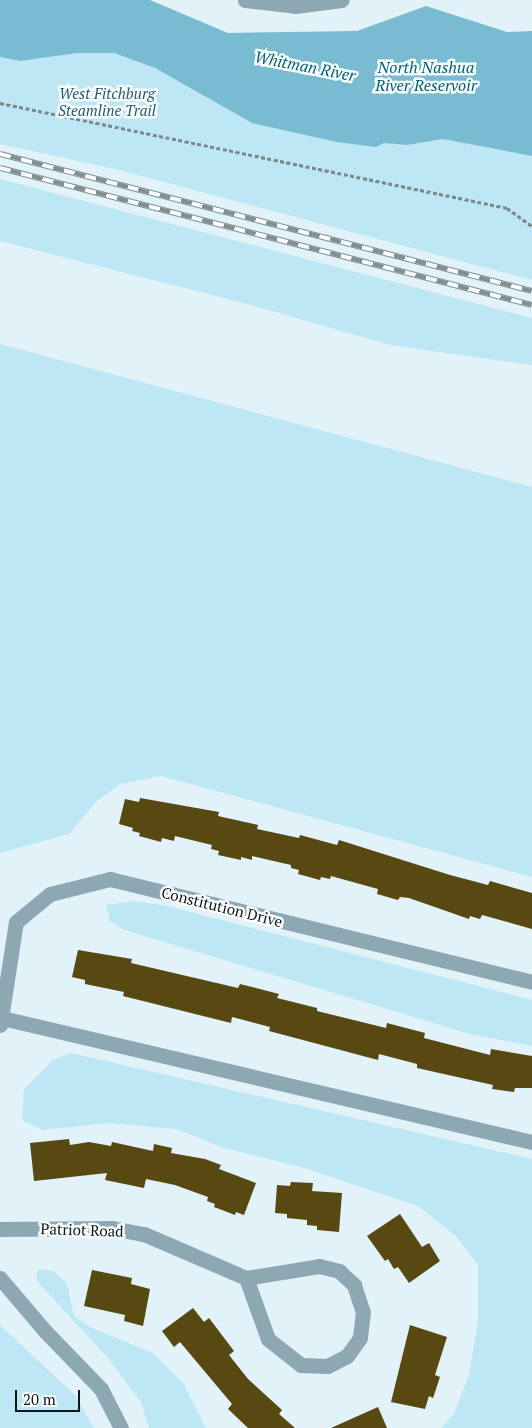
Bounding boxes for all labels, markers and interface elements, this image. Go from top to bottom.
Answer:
water label: Whitman River [253,47,357,85]
water label: North Nashua River Reservoir [375,57,477,95]
park label: West Fitchburg Steamline Trail [58,84,156,119]
street label: Constitution Drive [160,883,284,931]
street label: Patriot Road [40,1220,124,1240]
scale bar [18,1380,82,1412]
text: 20 m [23,1389,56,1409]

